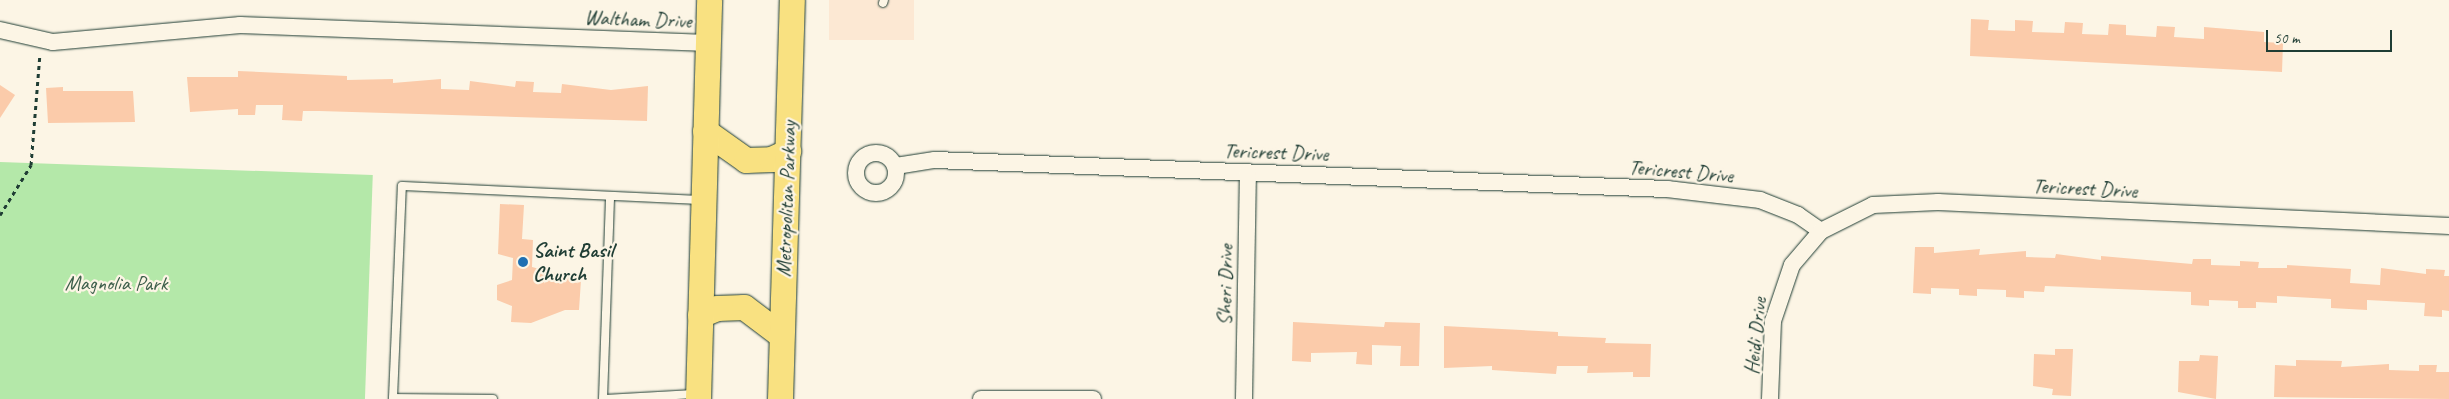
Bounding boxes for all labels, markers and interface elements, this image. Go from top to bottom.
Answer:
street label: Waltham Drive [584,5,692,33]
scale bar [2269,20,2395,52]
text: 50 m [2274,29,2300,48]
street label: Metropolitan Parkway [771,120,801,278]
street label: Tericrest Drive [1223,138,1329,166]
street label: Tericrest Drive [1628,154,1734,188]
street label: Tericrest Drive [2032,173,2138,203]
place label: Saint Basil Church [533,237,614,287]
street label: Sheri Drive [1212,244,1238,326]
marker: Saint Basil Church [517,256,529,268]
park label: Magnolia Park [64,270,168,296]
street label: Heidi Drive [1738,296,1772,376]

